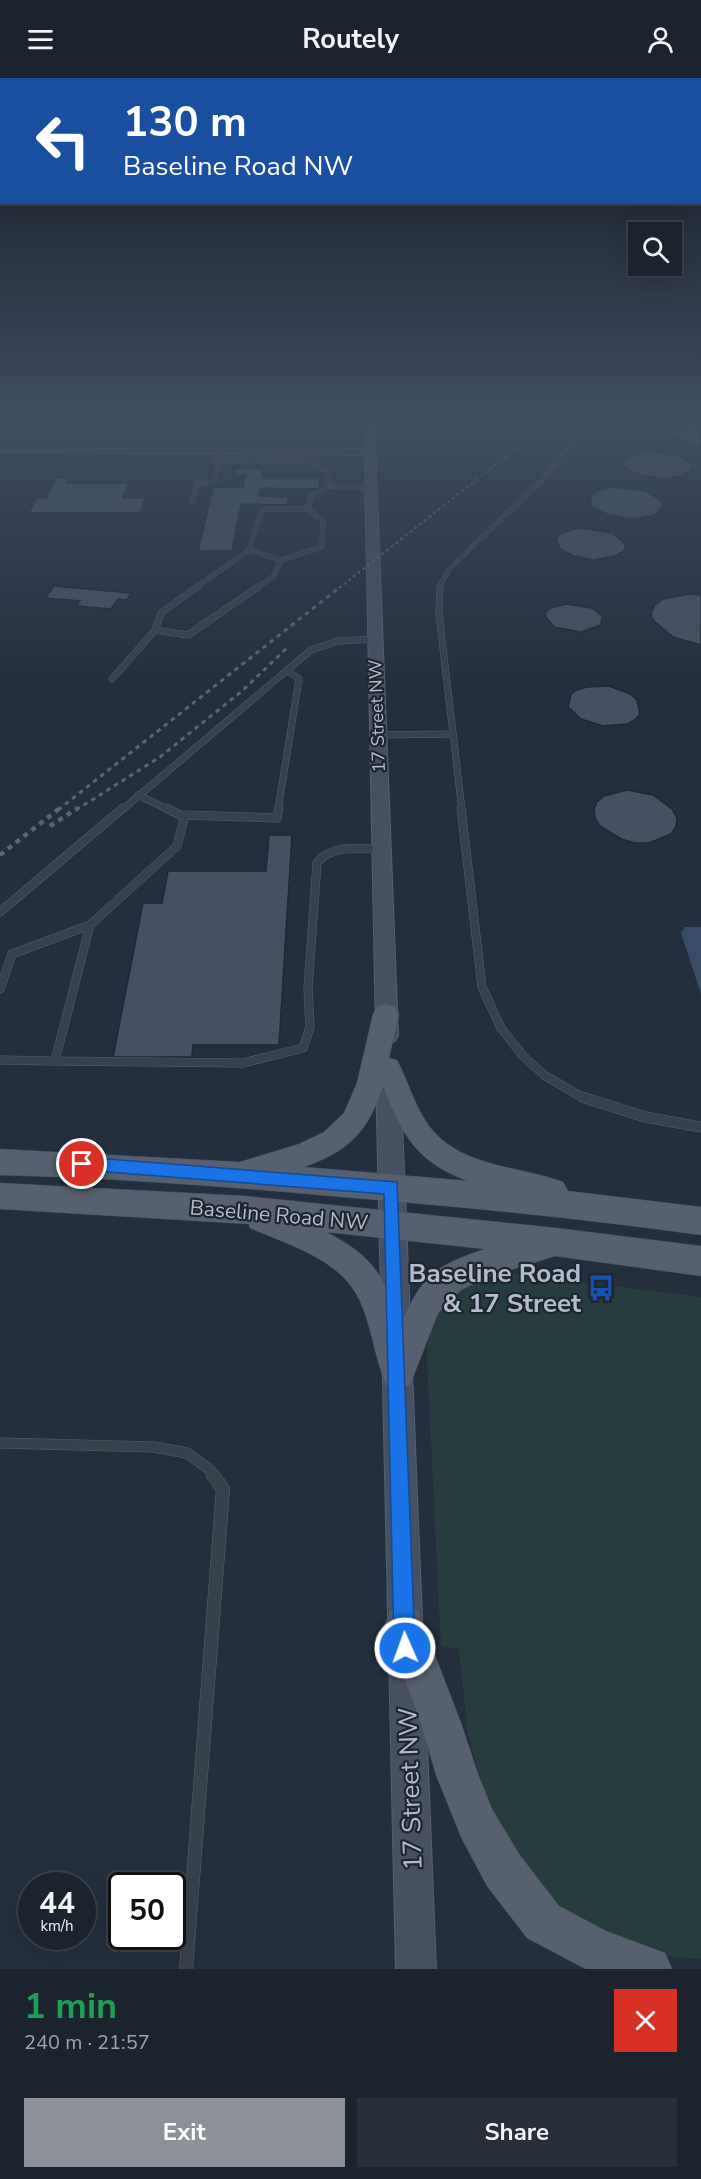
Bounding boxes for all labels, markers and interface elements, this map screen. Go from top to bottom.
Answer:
text: Routely [302,21,399,58]
icon: menu [24,23,57,56]
icon: person [644,23,677,56]
text: 130 m [123,94,247,151]
icon: left [24,102,102,180]
text: Baseline Road NW [123,148,353,185]
map controls [628,222,682,276]
button: search [628,222,682,276]
street label: 17 Street NW [363,659,391,773]
pin [56,1138,107,1189]
icon: arrive [65,1147,98,1180]
street label: Baseline Road NW [189,1193,369,1237]
place label: Baseline Road & 17 Street [409,1256,582,1321]
bus stop icon: Baseline Road & 17 Street [586,1273,616,1303]
position arrow [373,1616,437,1680]
street label: 17 Street NW [390,1707,431,1871]
speed limit sign: 50 [108,1872,186,1950]
text: 44 [39,1883,75,1924]
text: km/h [40,1916,74,1936]
text: 1 min [24,1982,117,2031]
button: close [614,1989,677,2052]
text: 240 m · 21:57 [24,2029,150,2056]
button: Exit [24,2098,345,2167]
button: Share [357,2098,677,2167]

